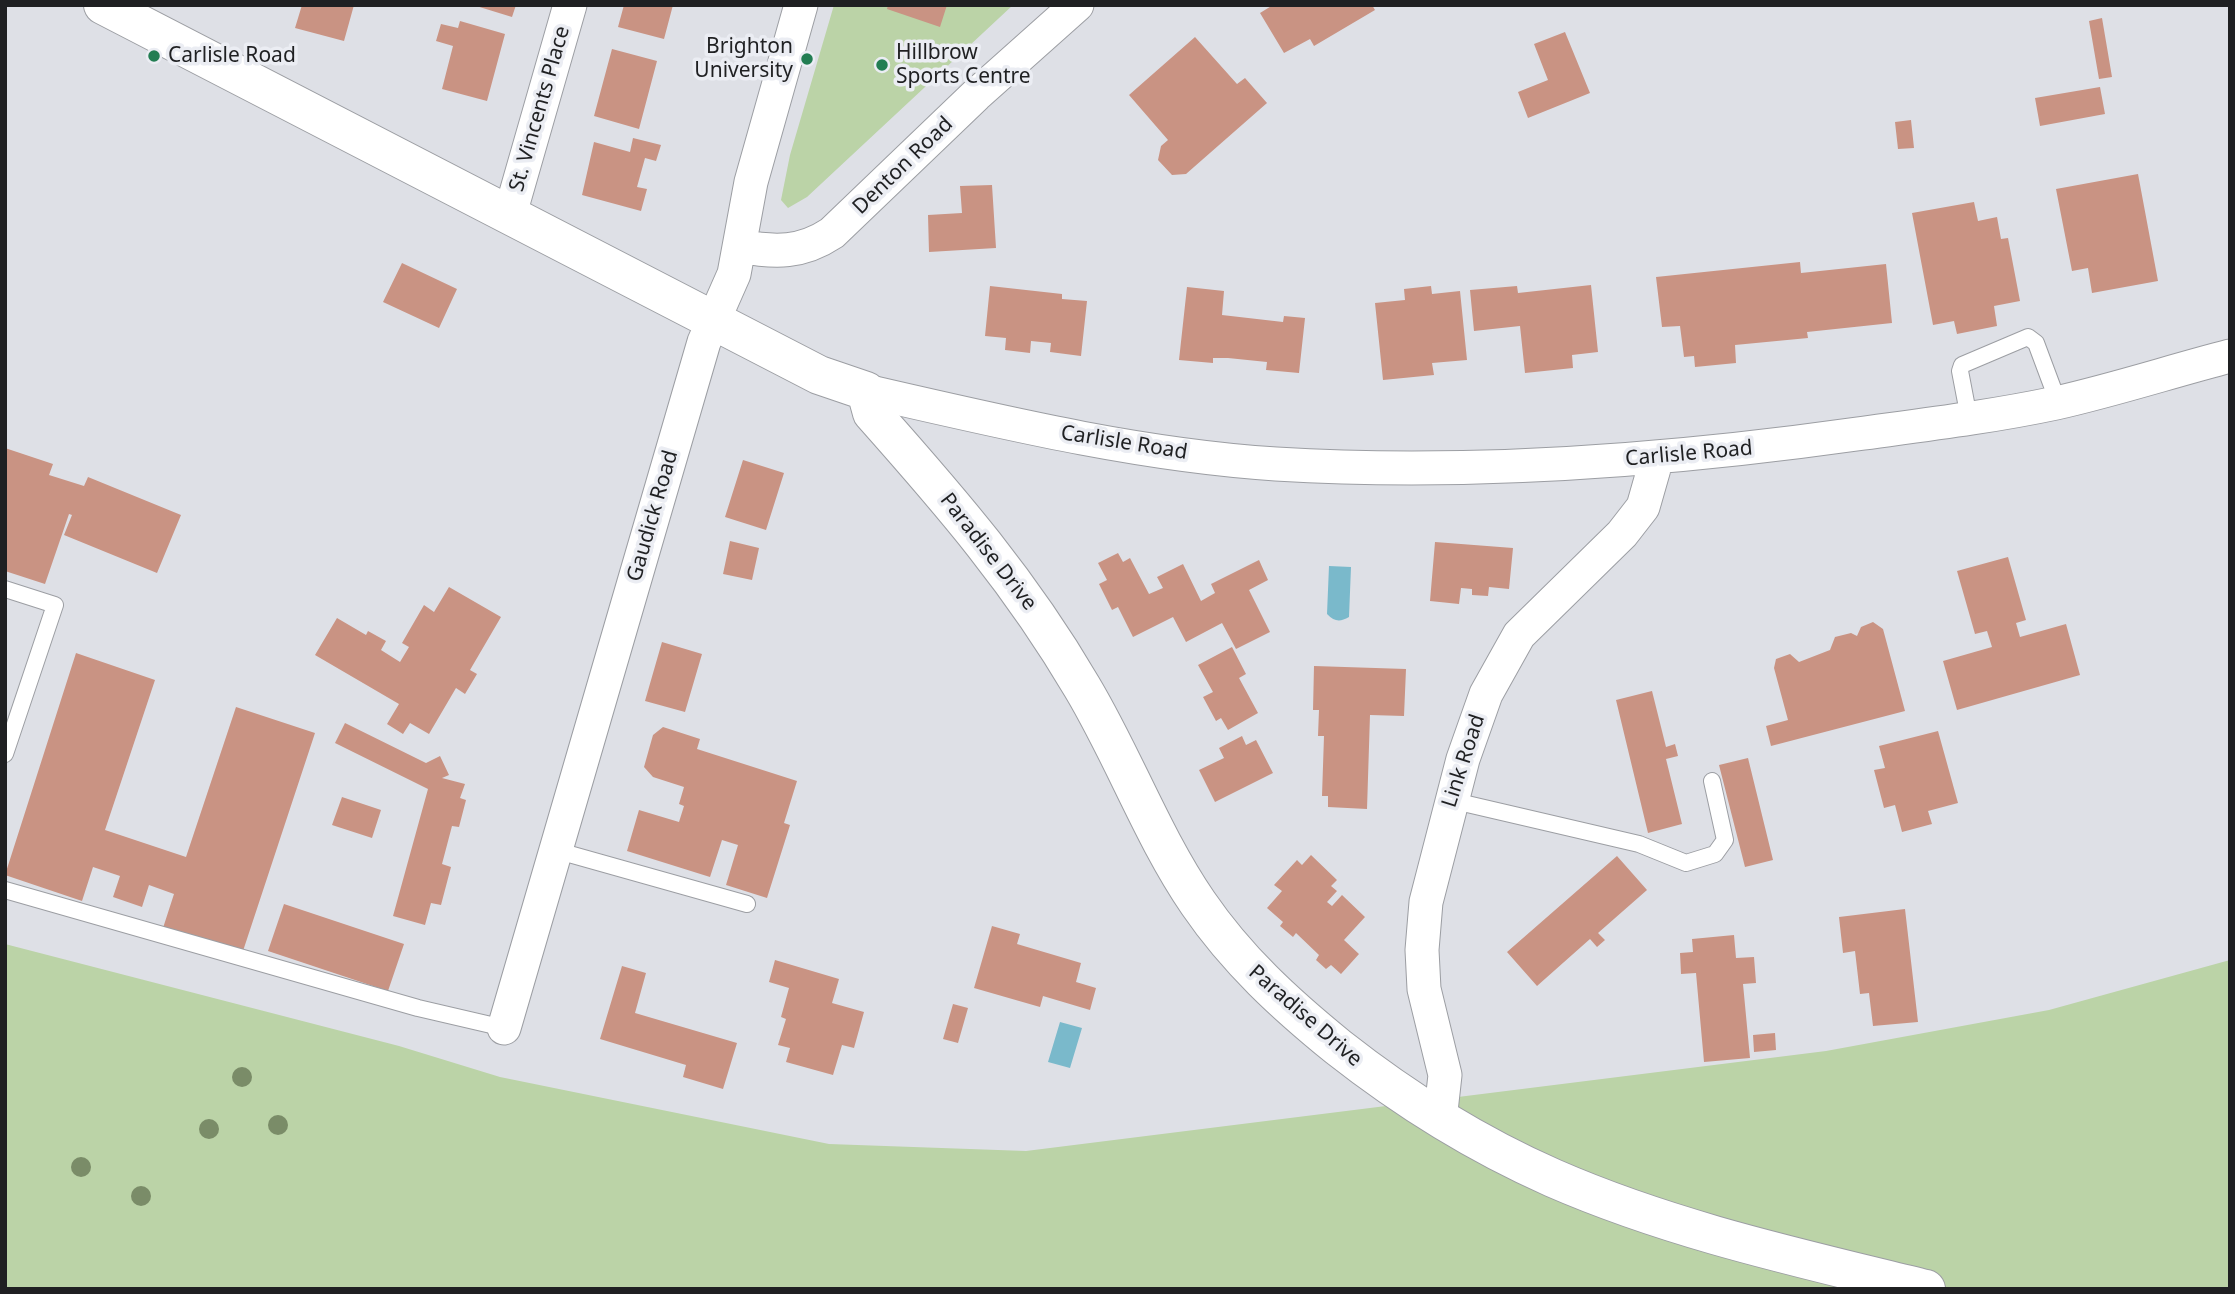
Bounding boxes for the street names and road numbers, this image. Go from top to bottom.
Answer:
street label: St. Vincents Place [504,23,576,195]
street label: Denton Road [848,112,958,220]
street label: Carlisle Road [1059,421,1189,465]
street label: Carlisle Road [1624,436,1754,472]
street label: Gaudick Road [622,447,684,585]
street label: Paradise Drive [934,488,1042,616]
street label: Link Road [1437,711,1491,811]
street label: Paradise Drive [1243,960,1367,1072]

